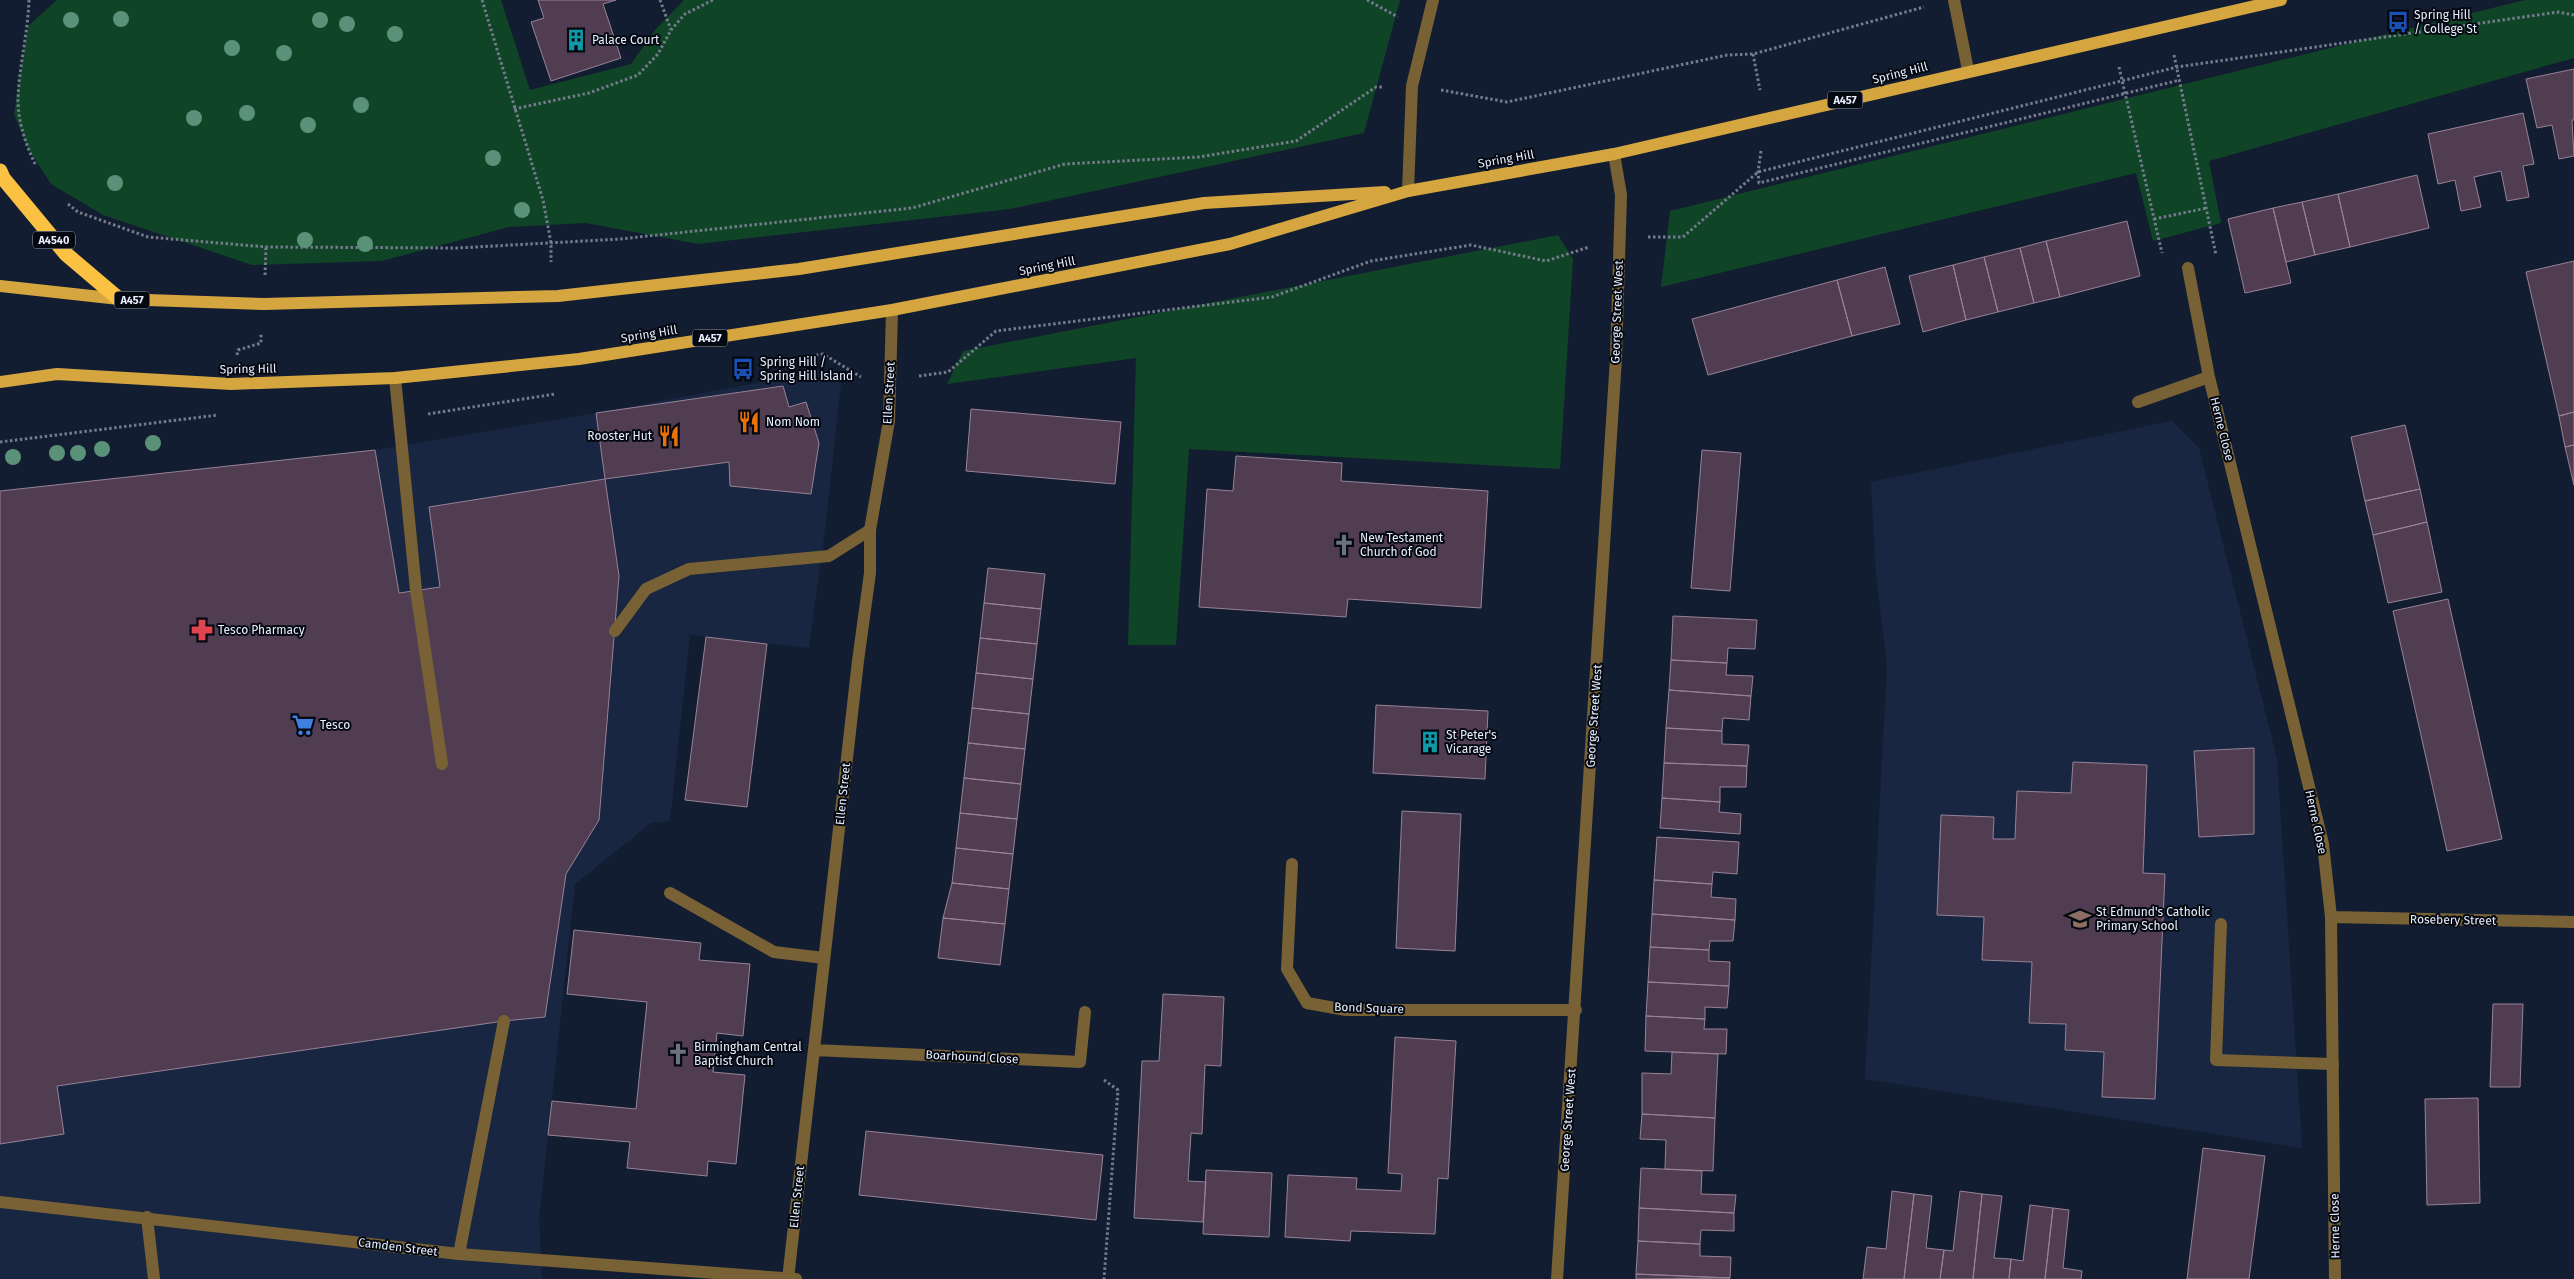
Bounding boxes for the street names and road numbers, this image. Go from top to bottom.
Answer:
street label: Spring Hill [1871,59,1930,87]
road number: A457 [1828,92,1862,108]
street label: Spring Hill [1477,147,1536,171]
road number: A4540 [33,232,75,248]
street label: Spring Hill [1018,254,1077,278]
street label: George Street West [1608,259,1626,364]
road number: A457 [114,292,150,308]
street label: Spring Hill [620,323,679,345]
road number: A457 [692,329,728,346]
street label: Spring Hill [220,361,277,376]
street label: Ellen Street [880,361,898,425]
street label: Herne Close [2207,396,2237,462]
street label: George Street West [1583,663,1605,768]
street label: Ellen Street [833,761,853,826]
street label: Herne Close [2302,789,2330,855]
street label: Rosebery Street [2410,912,2497,928]
street label: Bond Square [1334,1000,1404,1016]
street label: Boarhound Close [925,1048,1019,1066]
street label: George Street West [1557,1067,1579,1172]
street label: Ellen Street [787,1164,807,1229]
street label: Herne Close [2327,1193,2343,1259]
street label: Camden Street [357,1235,439,1259]

